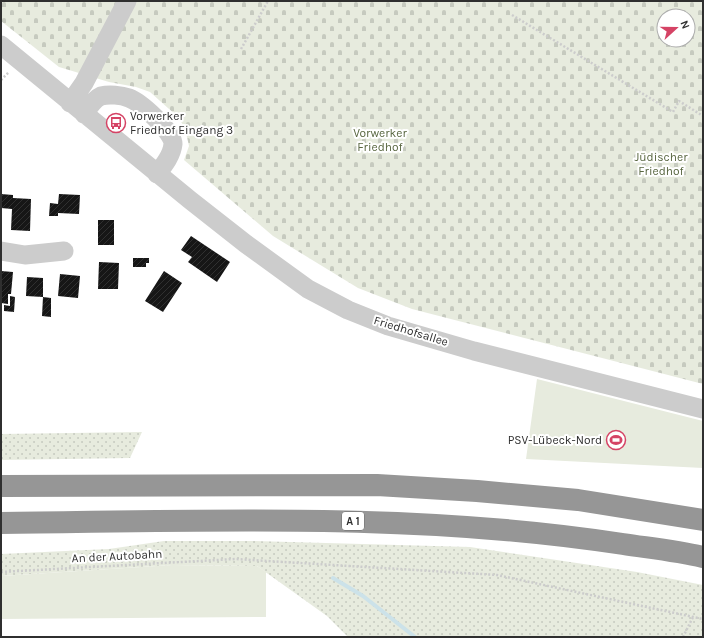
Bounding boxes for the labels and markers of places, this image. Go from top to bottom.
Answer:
place label: Vorwerker Friedhof Eingang 3 [130,109,233,137]
bus stop icon: Vorwerker Friedhof Eingang 3 [105,112,127,134]
sports icon: PSV-Lübeck-Nord [605,429,627,451]
place label: PSV-Lübeck-Nord [508,433,602,447]

